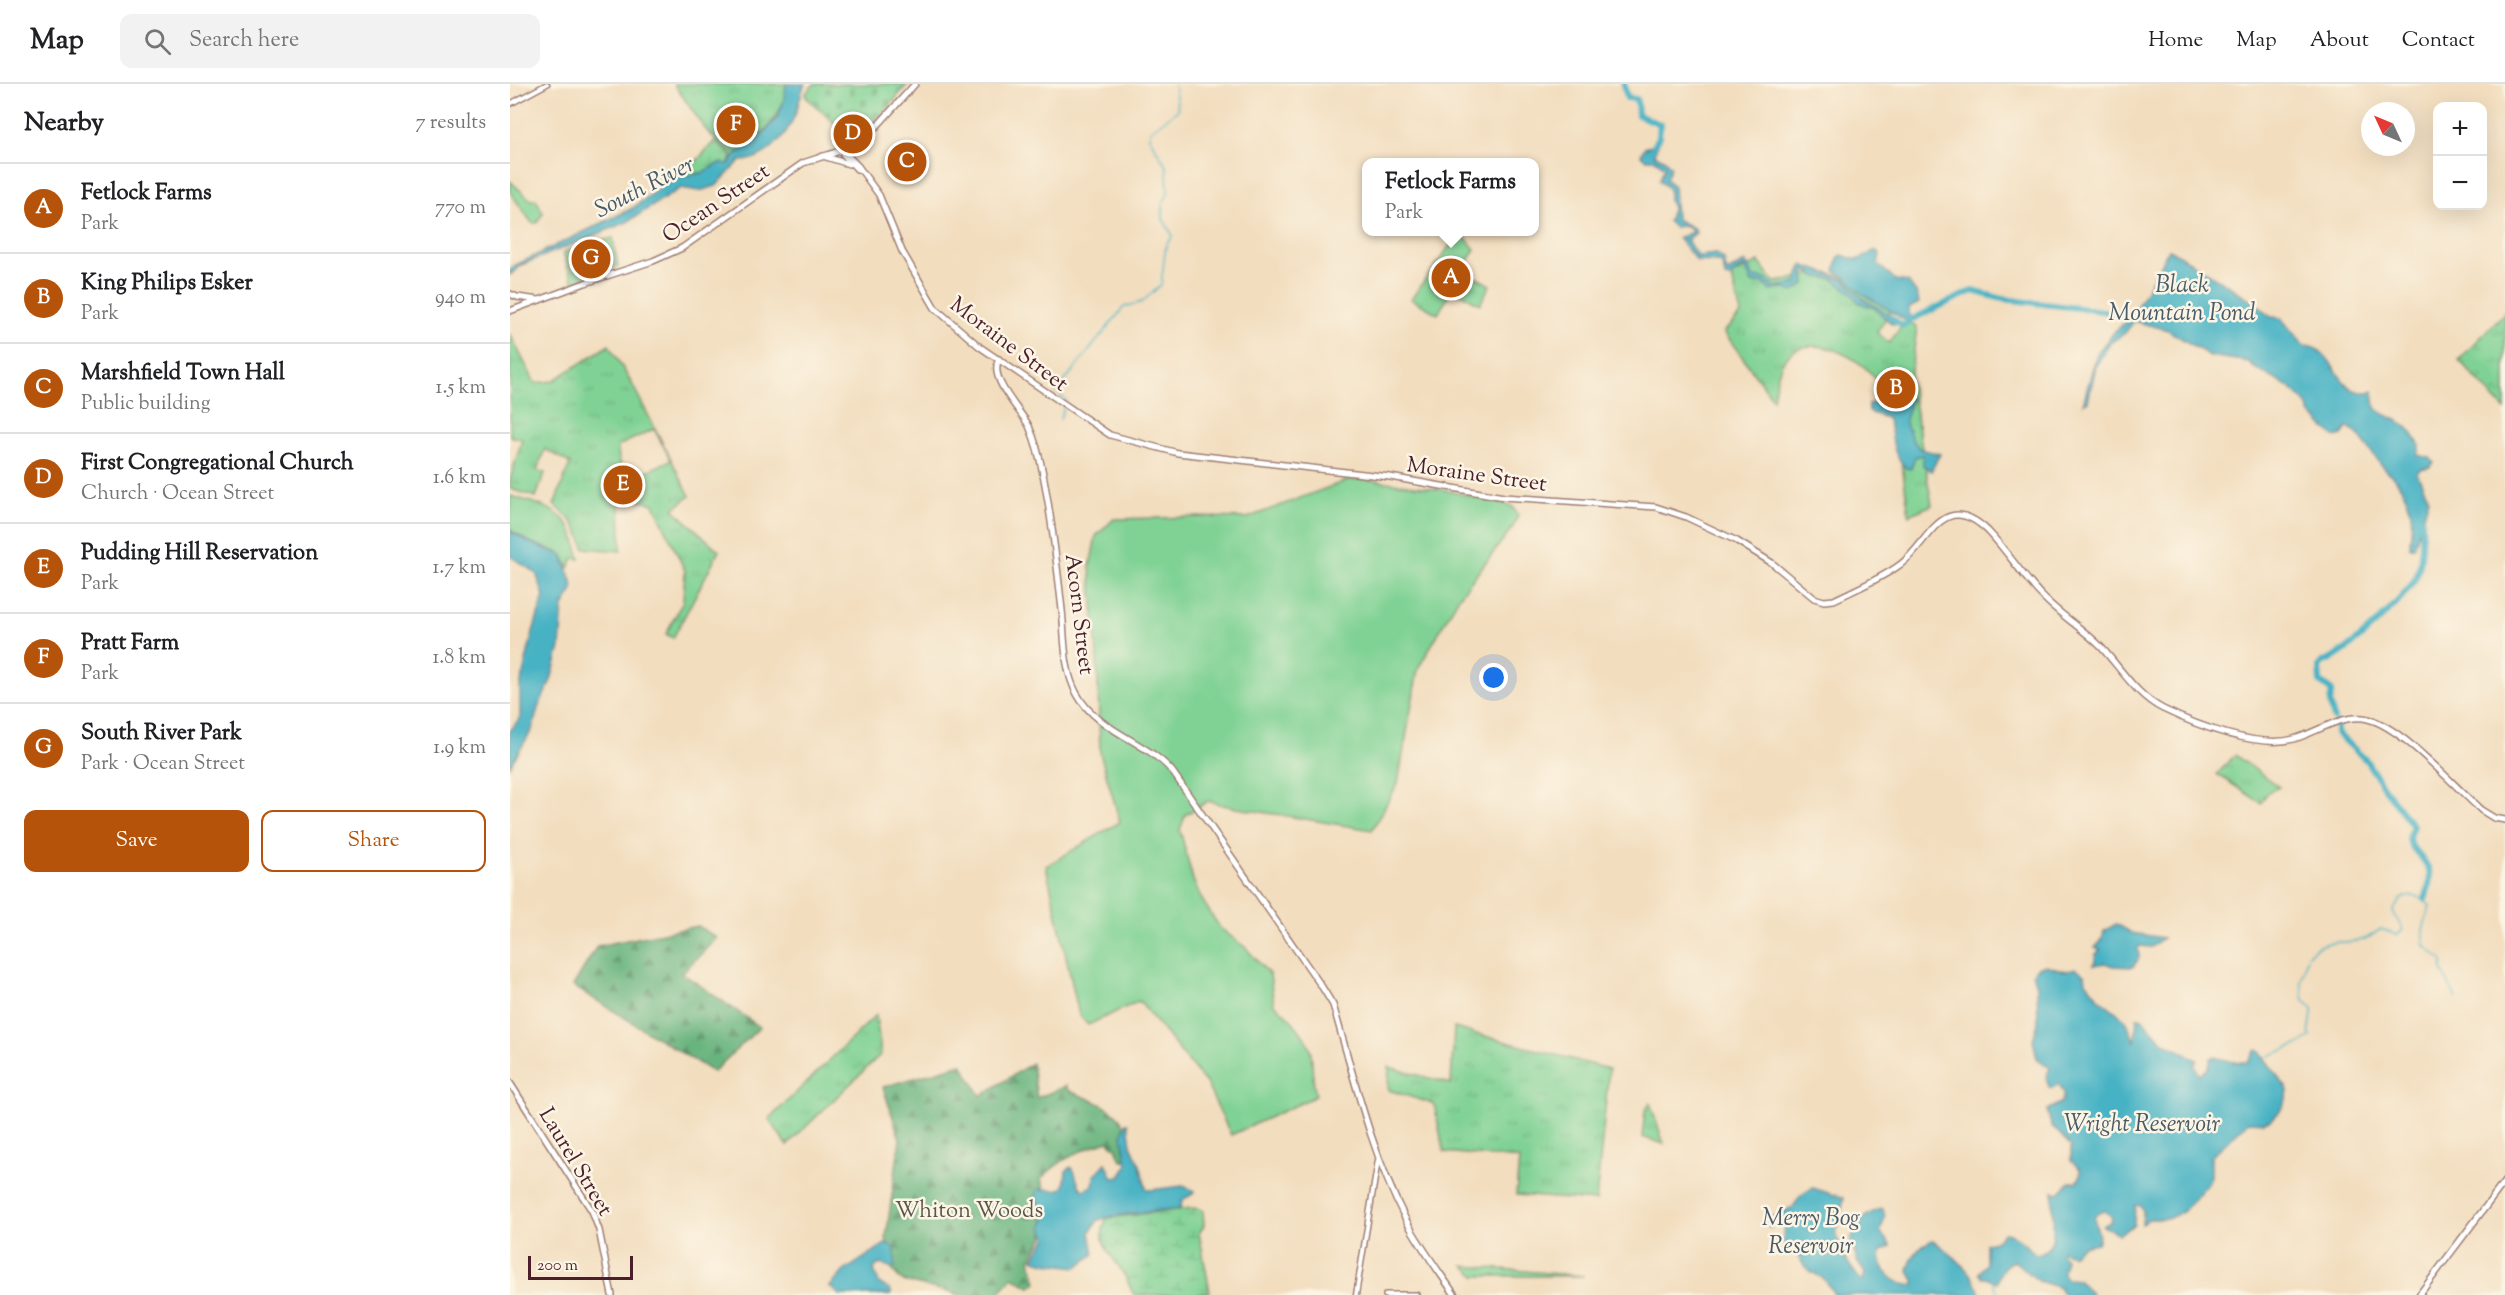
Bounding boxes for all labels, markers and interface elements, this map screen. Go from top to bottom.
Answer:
search box [120,14,540,68]
text: Map [30,21,84,61]
icon: search [141,25,174,58]
text: Search here [189,25,299,57]
text: Home [2148,26,2203,56]
text: Map [2236,26,2277,56]
text: About [2310,26,2369,56]
text: Contact [2402,26,2475,56]
pin: F [716,102,756,147]
north arrow [2361,102,2415,156]
map controls [2433,102,2487,210]
button: + [2433,102,2487,156]
text: Nearby [24,105,104,142]
text: 7 results [415,109,486,138]
pin: D [834,112,872,156]
pin: C [888,140,926,184]
water label: South River [589,148,701,228]
street label: Ocean Street [656,156,777,252]
button: − [2433,156,2487,210]
popup [1362,158,1539,236]
text: Fetlock Farms [1385,167,1516,199]
text: Fetlock Farms [81,178,212,210]
text: A [35,194,52,223]
text: 770 m [435,194,486,223]
text: Park [1385,199,1423,228]
text: Park [81,210,119,239]
pin: G [572,236,610,282]
pin: A [1432,256,1470,300]
text: King Philips Esker [81,268,253,300]
water label: Black Mountain Pond [2108,269,2256,331]
text: B [37,284,50,313]
text: 940 m [435,284,486,313]
street label: Moraine Street [942,290,1075,401]
text: Park [81,300,119,329]
text: Marshfield Town Hall [81,358,285,390]
pin: B [1876,366,1916,412]
text: C [35,374,52,403]
text: 1.5 km [436,374,486,403]
text: Public building [81,390,211,419]
text: First Congregational Church [81,448,354,480]
street label: Moraine Street [1404,450,1549,502]
pin: E [604,462,642,508]
text: D [36,464,51,493]
text: 1.6 km [433,464,486,493]
text: Church · Ocean Street [81,480,274,509]
text: Pudding Hill Reservation [81,538,318,570]
street label: Acorn Street [1055,552,1101,677]
text: E [37,554,50,583]
text: 1.7 km [432,554,486,583]
text: Park [81,570,119,599]
text: Pratt Farm [81,628,179,660]
text: F [38,644,49,673]
text: 1.8 km [432,644,486,673]
text: Park [81,660,119,689]
your location [1479,663,1508,692]
text: South River Park [81,718,242,750]
text: G [35,734,52,763]
text: 1.9 km [433,734,486,763]
text: Park · Ocean Street [81,750,245,779]
button: Save [24,810,249,872]
button: Share [261,810,486,872]
street label: Laurel Street [529,1102,620,1223]
water label: Wright Reservoir [2064,1108,2221,1142]
park label: Whiton Woods [895,1196,1043,1228]
water label: Merry Bog Reservoir [1762,1202,1860,1264]
scale bar [528,1253,633,1280]
text: 200 m [537,1255,578,1278]

